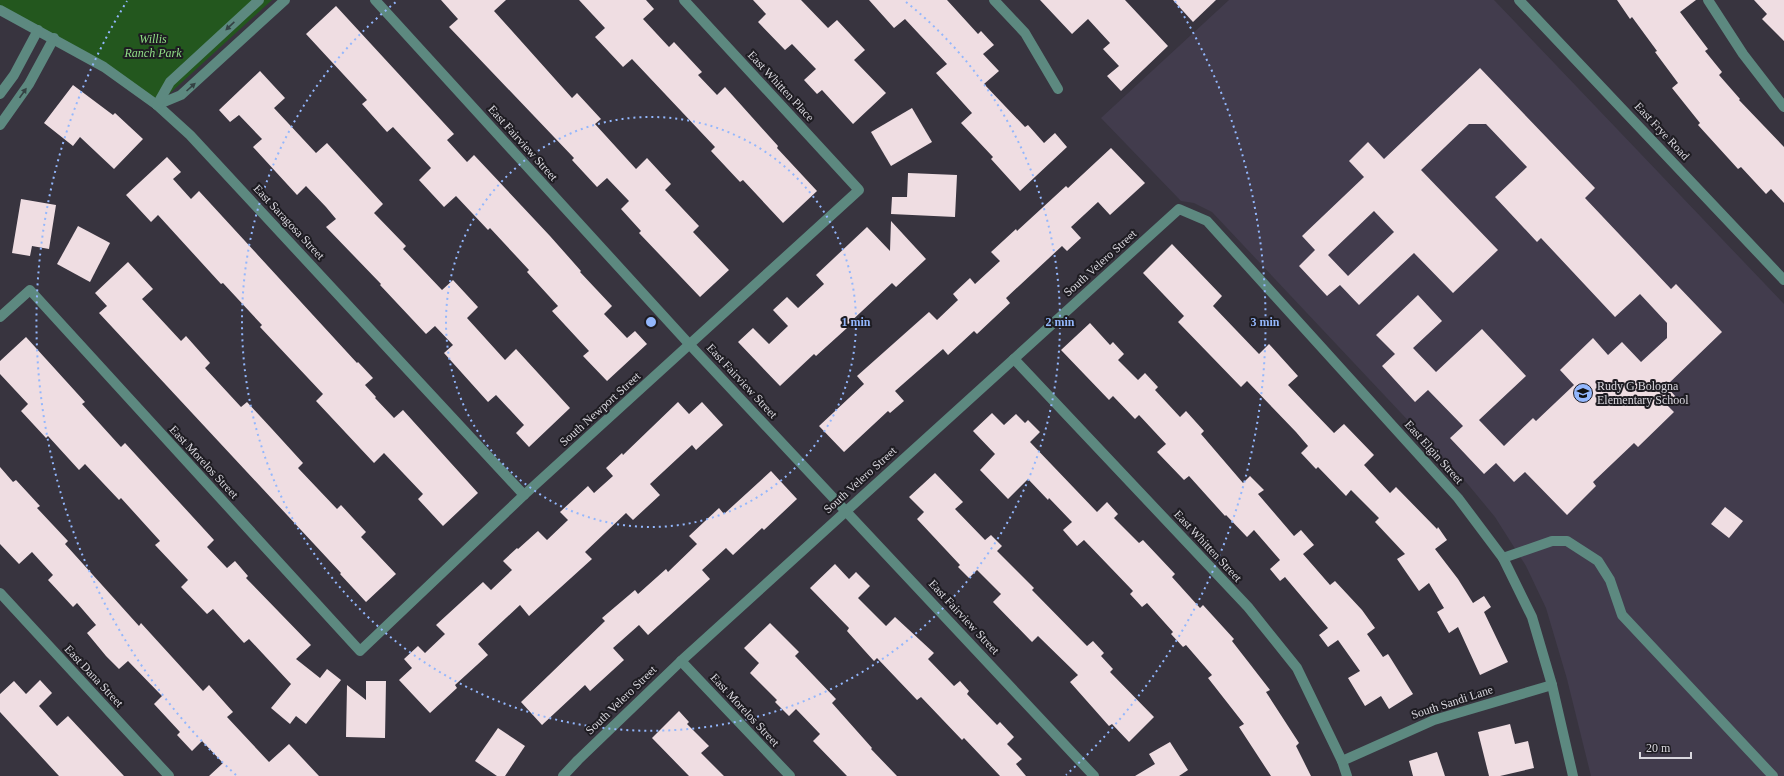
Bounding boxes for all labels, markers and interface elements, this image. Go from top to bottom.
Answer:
one-way arrow [225,21,235,31]
park label: Willis Ranch Park [124,32,182,60]
street label: East Whitten Place [745,48,817,124]
one-way arrow [185,82,196,91]
one-way arrow [19,88,27,98]
street label: East Frye Road [1632,99,1692,163]
street label: East Fairview Street [485,102,561,184]
street label: East Saragosa Street [250,181,328,263]
street label: South Velero Street [1061,226,1140,299]
centre of rings [644,315,658,329]
text: 1 min [841,315,871,329]
text: 2 min [1045,315,1075,329]
text: 3 min [1250,315,1280,329]
street label: East Fairview Street [704,341,781,422]
street label: South Newport Street [557,369,644,449]
place label: Rudy G Bologna Elementary School [1597,379,1689,407]
school or university icon: Rudy G Bologna Elementary School [1572,382,1594,404]
street label: East Elgin Street [1402,417,1467,487]
street label: East Morelos Street [167,423,242,502]
street label: South Velero Street [821,443,900,516]
street label: East Whitten Street [1171,507,1245,585]
street label: East Fairview Street [926,577,1003,658]
street label: East Dana Street [62,642,127,711]
street label: South Velero Street [583,662,660,737]
street label: East Morelos Street [708,671,783,750]
street label: South Sandi Lane [1409,682,1495,722]
scale bar [1640,734,1691,760]
text: 20 m [1646,741,1671,755]

